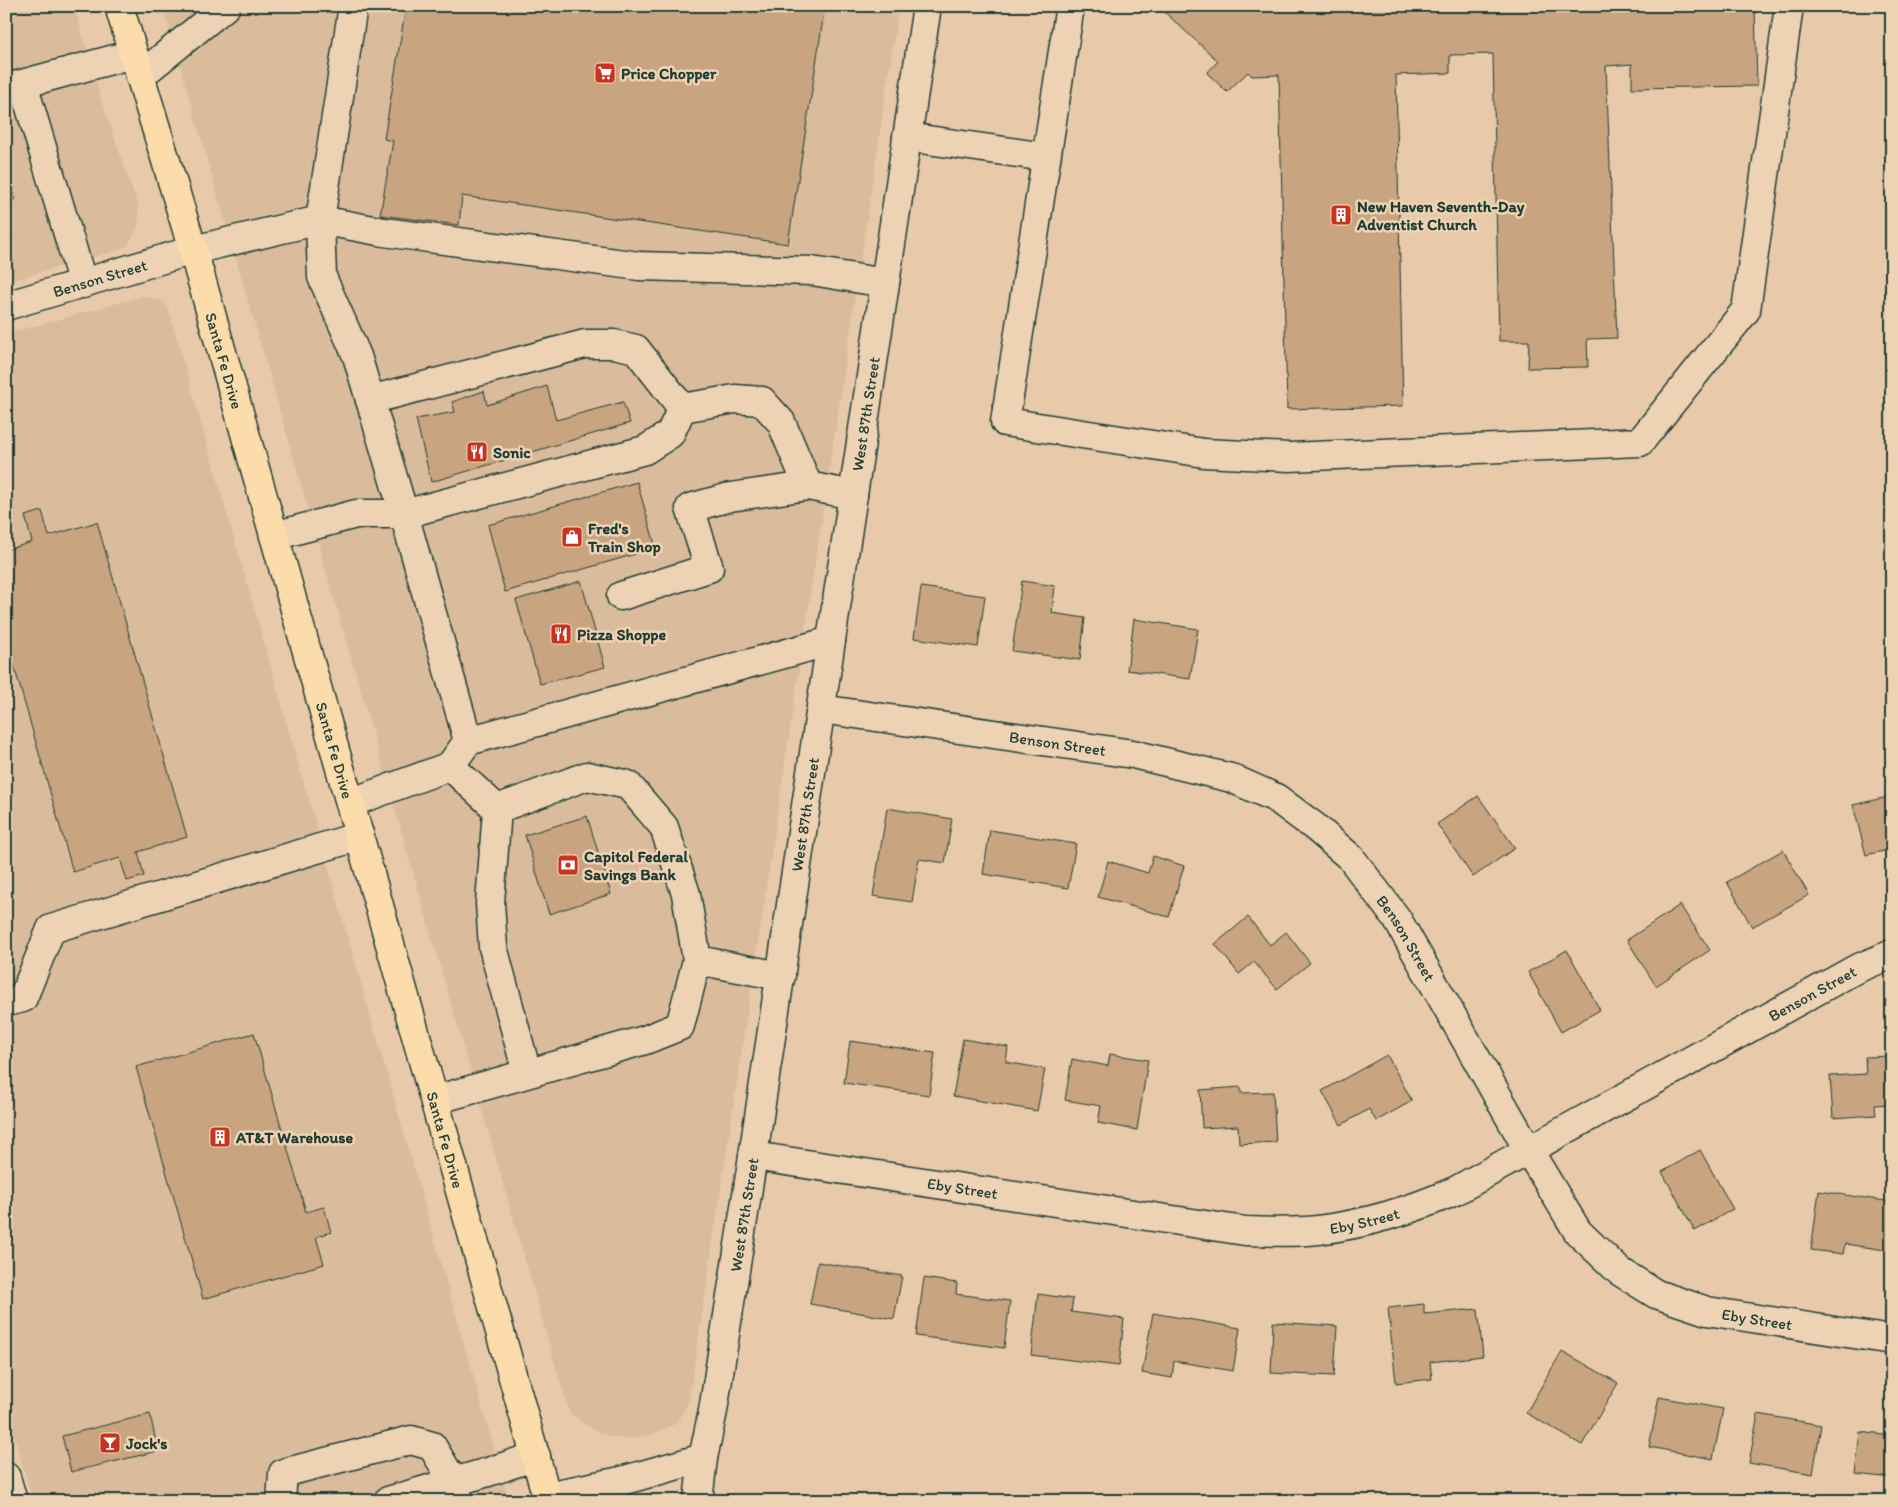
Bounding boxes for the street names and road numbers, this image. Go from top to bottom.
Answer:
street label: Benson Street [50,255,149,301]
street label: Santa Fe Drive [202,310,247,411]
street label: West 87th Street [847,356,883,472]
street label: Santa Fe Drive [312,700,358,801]
street label: Benson Street [1008,727,1107,759]
street label: West 87th Street [787,756,823,873]
street label: Benson Street [1373,891,1440,984]
street label: Benson Street [1765,961,1859,1025]
street label: Santa Fe Drive [423,1089,468,1190]
street label: West 87th Street [725,1156,762,1273]
street label: Eby Street [926,1173,999,1203]
street label: Eby Street [1328,1203,1401,1238]
street label: Eby Street [1721,1304,1794,1334]

